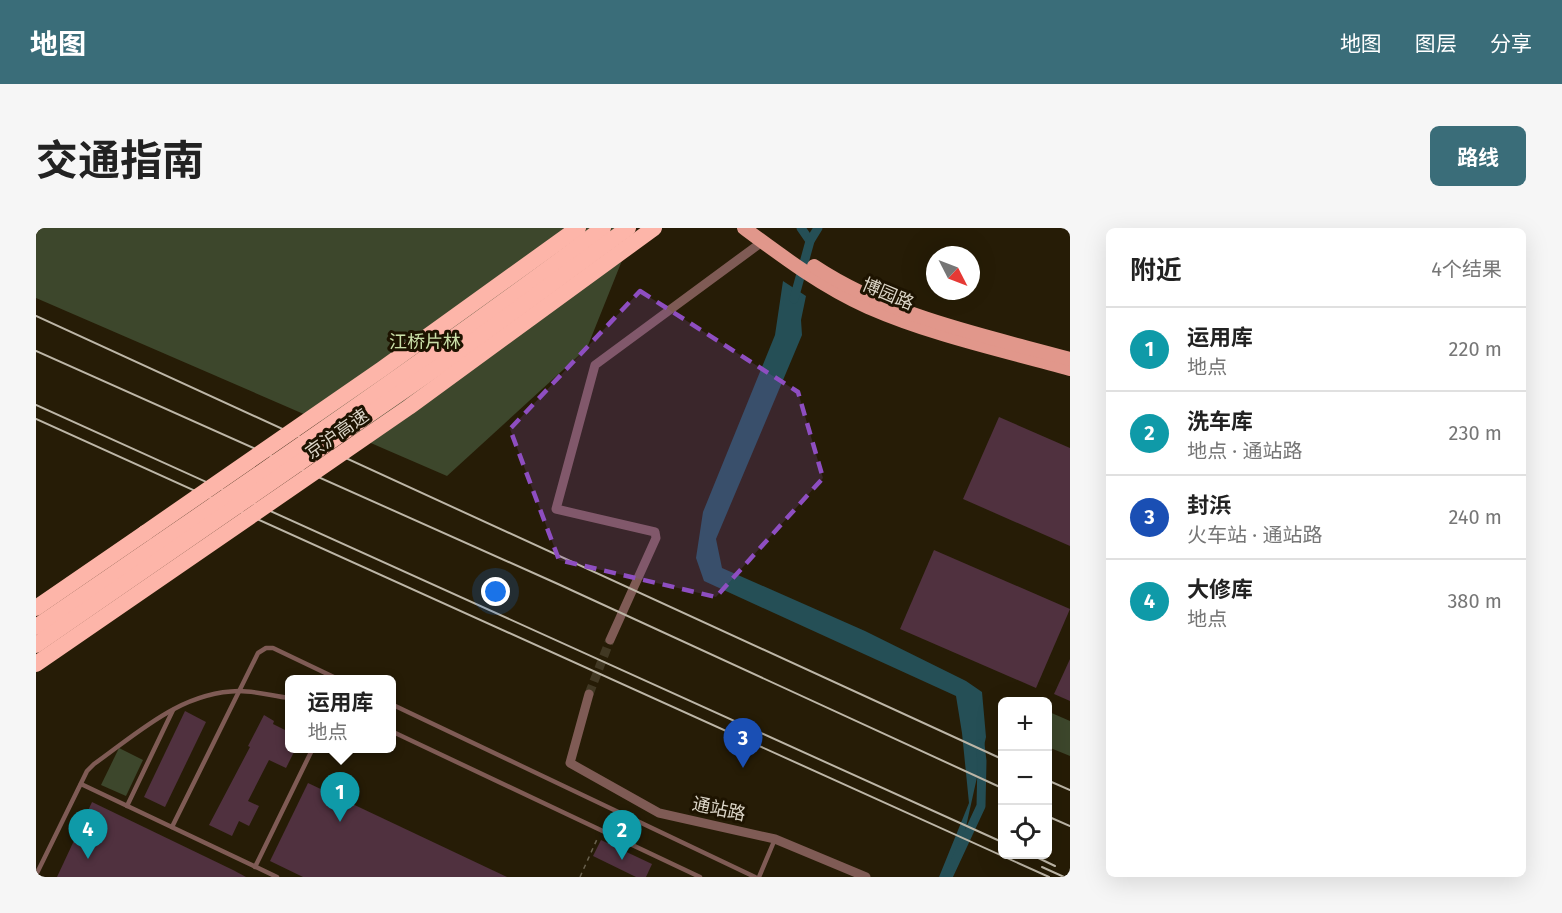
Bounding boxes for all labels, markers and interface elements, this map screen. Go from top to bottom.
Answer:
text: 地图 [30,28,86,61]
text: 地图 [1340,31,1382,57]
text: 图层 [1415,31,1457,57]
text: 分享 [1490,31,1532,57]
button: 路线 [1430,126,1526,186]
text: 交通指南 [36,136,204,186]
north arrow [926,246,980,300]
text: 附近 [1130,255,1182,286]
text: 4个结果 [1431,257,1502,281]
street label: 博园路 [859,273,917,315]
text: 运用库 [1187,324,1253,351]
park label: 江桥片林 [389,331,461,353]
text: 1 [1145,337,1154,361]
text: 220 m [1449,337,1502,361]
text: 地点 [1187,355,1227,379]
street label: 京沪高速 [301,404,373,464]
text: 洗车库 [1187,408,1253,435]
text: 2 [1144,421,1155,445]
text: 230 m [1449,421,1502,445]
text: 地点 · 通站路 [1187,439,1302,463]
text: 封浜 [1187,492,1231,519]
text: 3 [1144,505,1155,529]
text: 240 m [1448,505,1502,529]
text: 火车站 · 通站路 [1187,523,1322,547]
text: 大修库 [1187,576,1253,603]
your location [481,577,510,606]
text: 4 [1144,589,1155,613]
text: 380 m [1447,589,1502,613]
text: 地点 [1187,607,1227,631]
popup [285,675,396,753]
text: 运用库 [307,689,374,716]
map controls [998,697,1052,859]
button: + [998,697,1052,751]
pin: 3 [724,718,762,768]
text: 地点 [307,720,347,744]
button: − [998,751,1052,805]
pin: 1 [320,772,360,822]
street label: 通站路 [690,793,748,825]
button: locate [998,805,1052,859]
pin: 4 [68,810,108,859]
pin: 2 [602,810,642,860]

